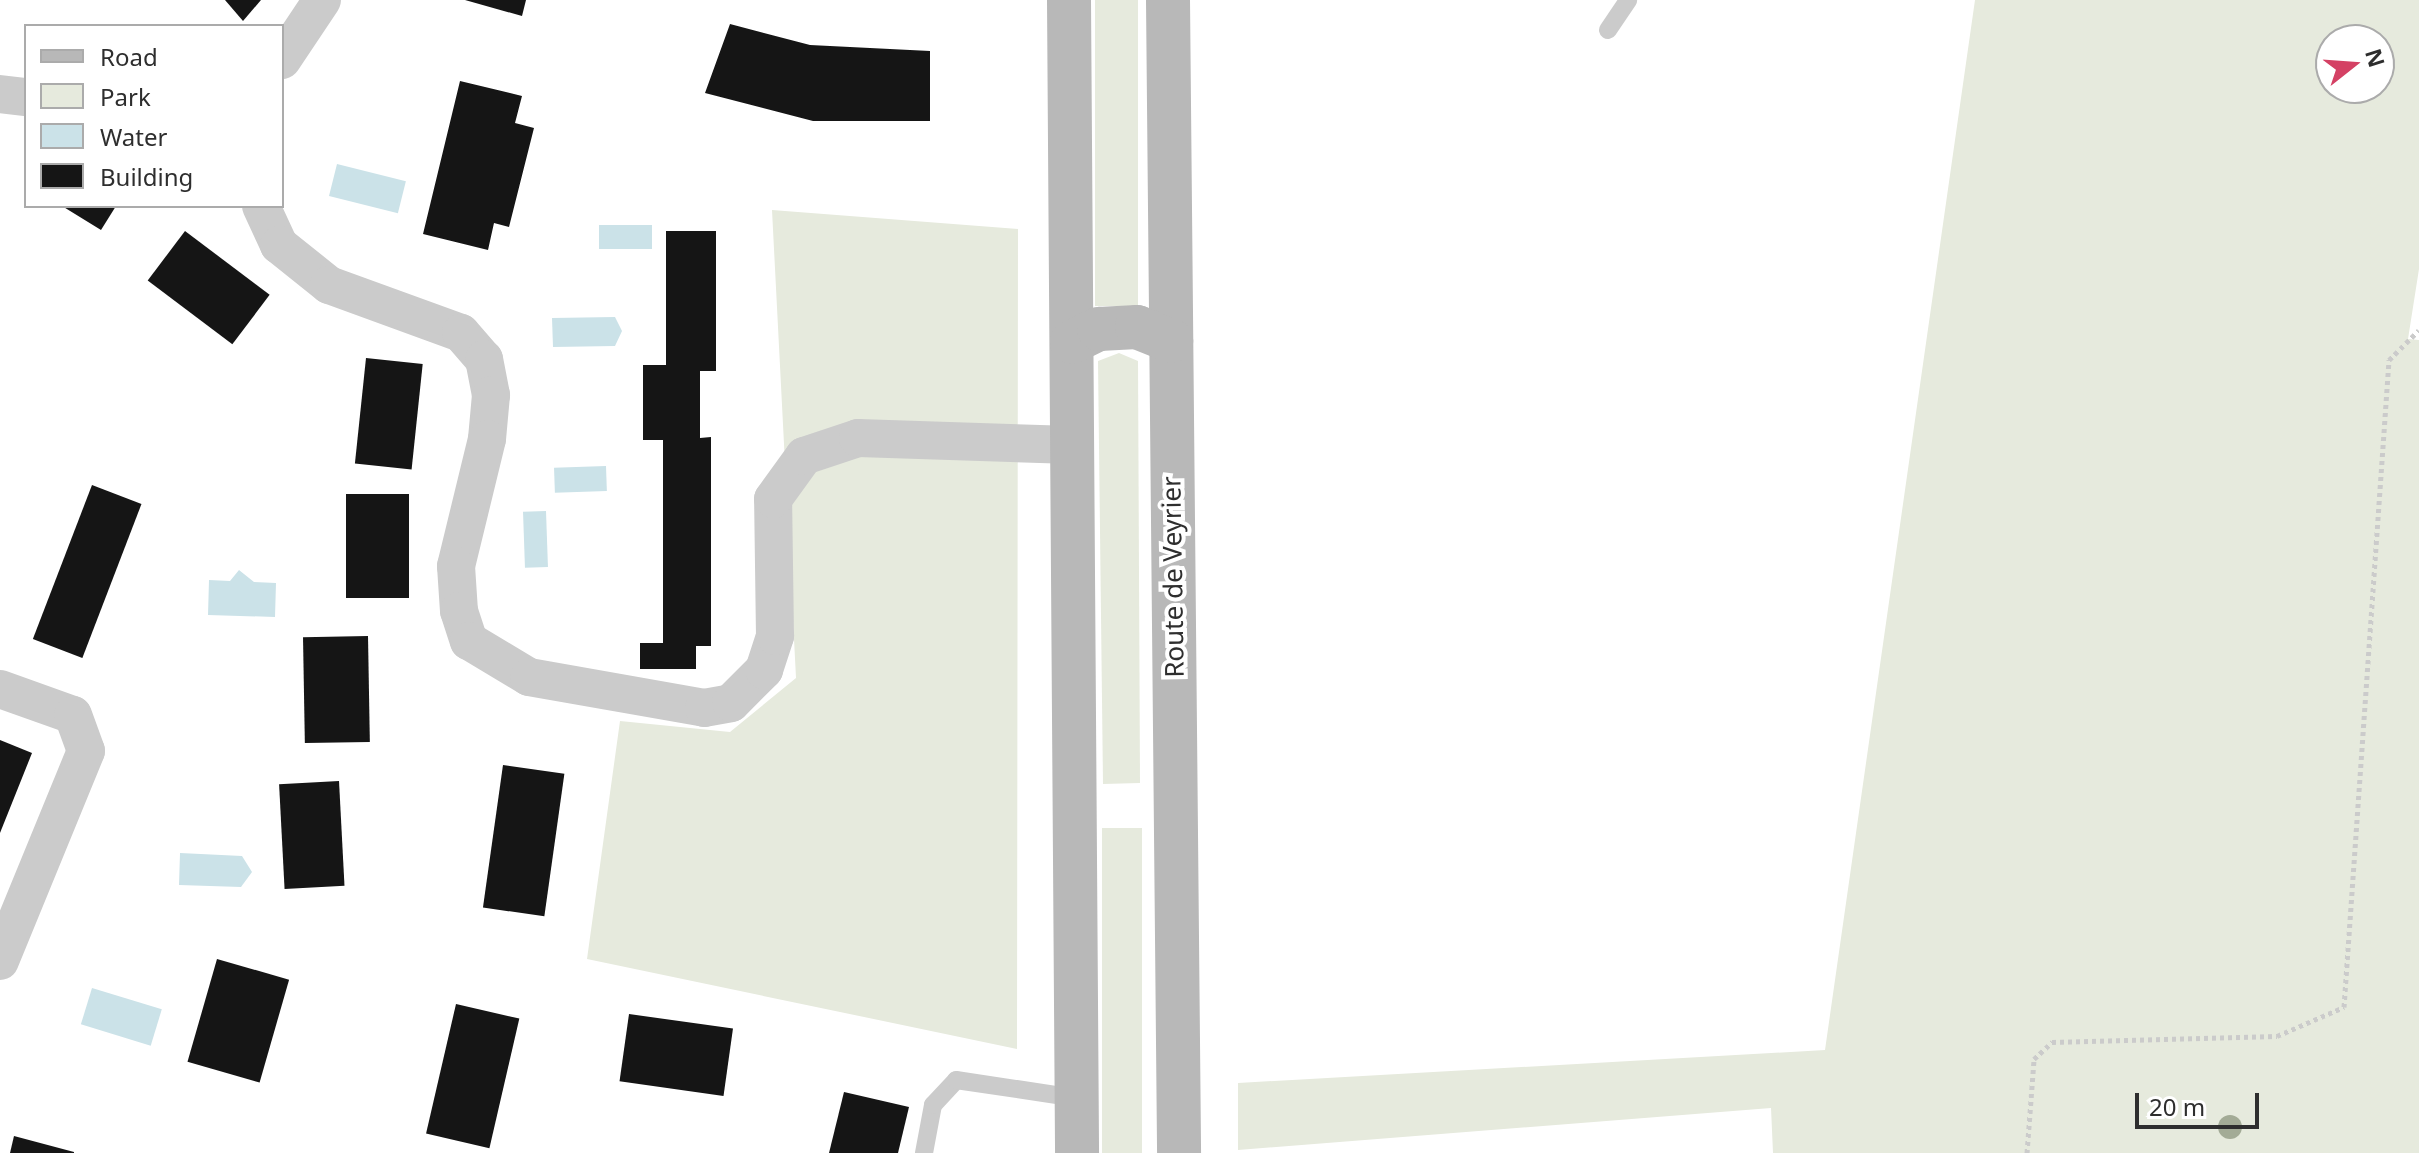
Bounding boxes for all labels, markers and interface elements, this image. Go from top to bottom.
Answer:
legend [24,24,284,208]
north arrow [2315,24,2395,104]
text: Road [100,40,158,73]
text: N [2359,45,2393,71]
text: Park [100,80,151,113]
text: Water [100,120,167,153]
text: Building [100,160,193,193]
street label: Route de Veyrier [1156,476,1190,678]
scale bar [2139,1077,2263,1127]
text: 20 m [2149,1090,2205,1123]

